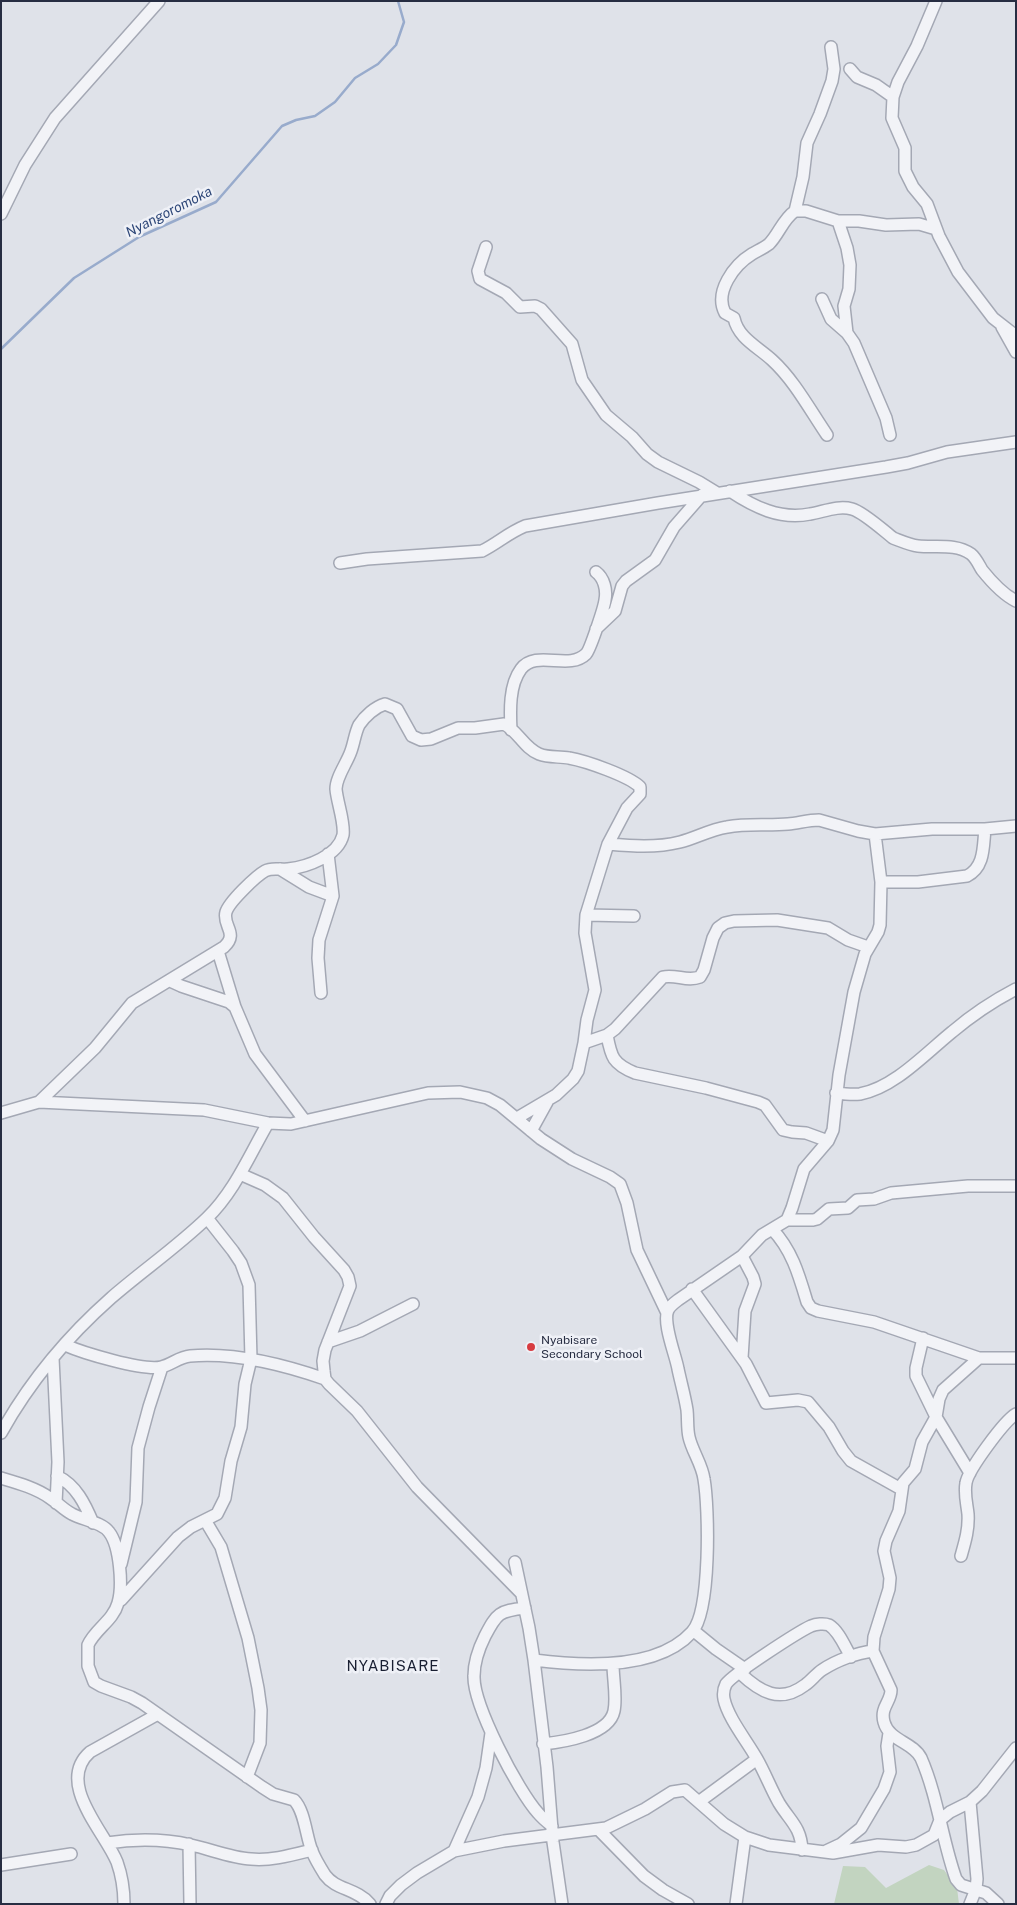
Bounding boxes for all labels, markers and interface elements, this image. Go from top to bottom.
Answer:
water label: Nyangoromoka [123,183,215,241]
place label: Nyabisare Secondary School [541,1333,643,1361]
marker: Nyabisare Secondary School [525,1341,537,1353]
district label: NYABISARE [345,1657,441,1675]

